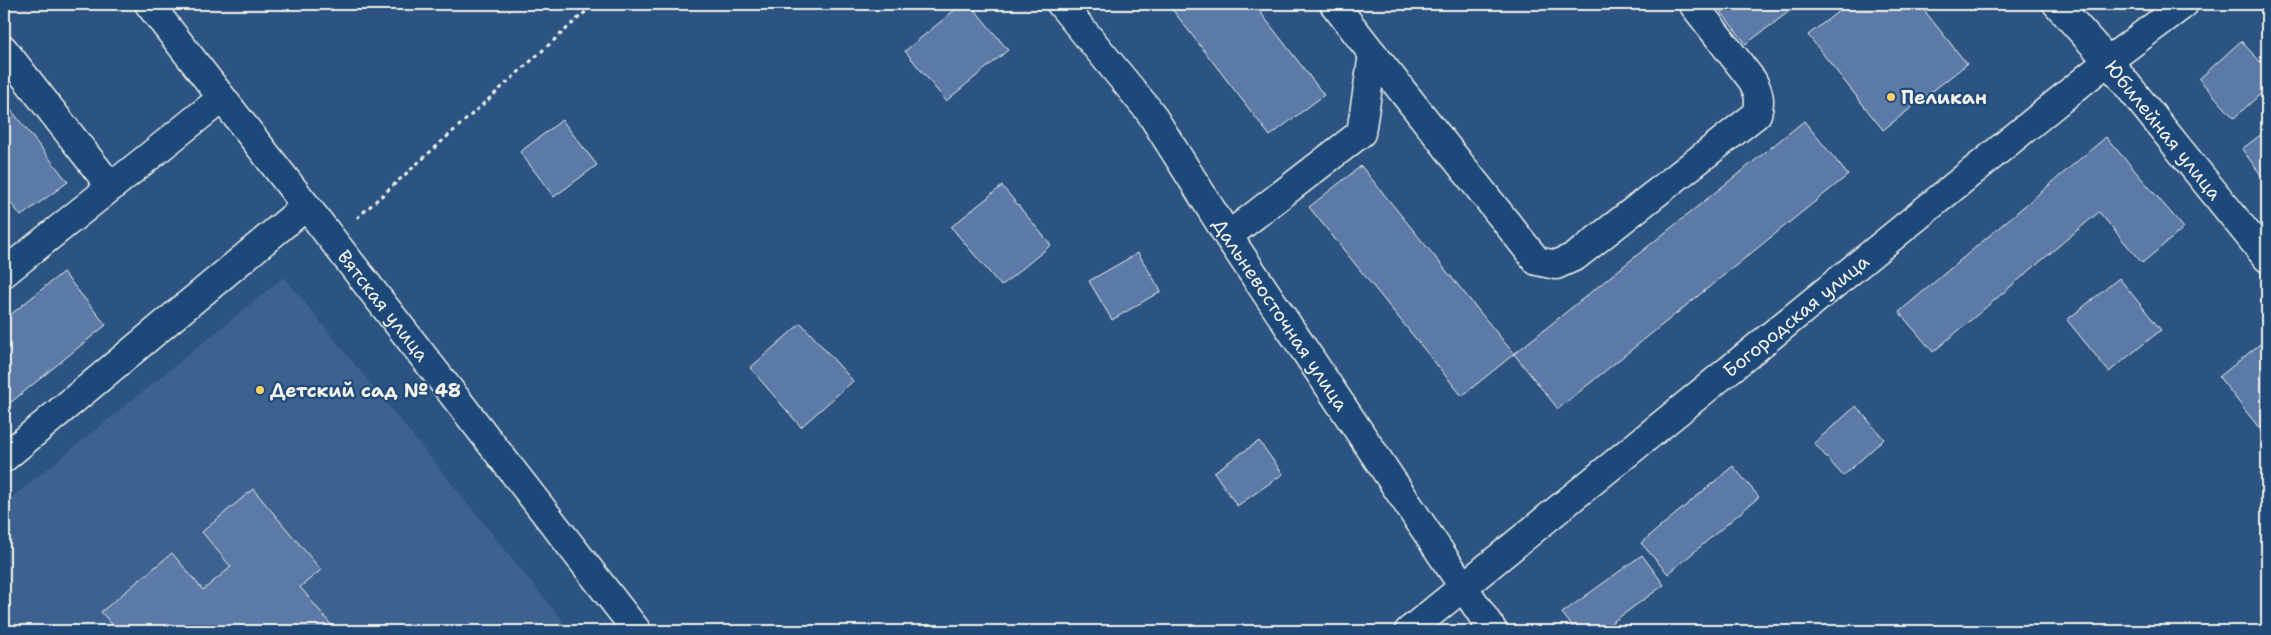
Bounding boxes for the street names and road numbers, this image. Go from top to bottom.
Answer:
street label: Юбилейная улица [2100,55,2228,205]
street label: Дальневосточная улица [1207,213,1354,416]
street label: Вятская улица [332,244,435,367]
street label: Богородская улица [1718,249,1874,383]

